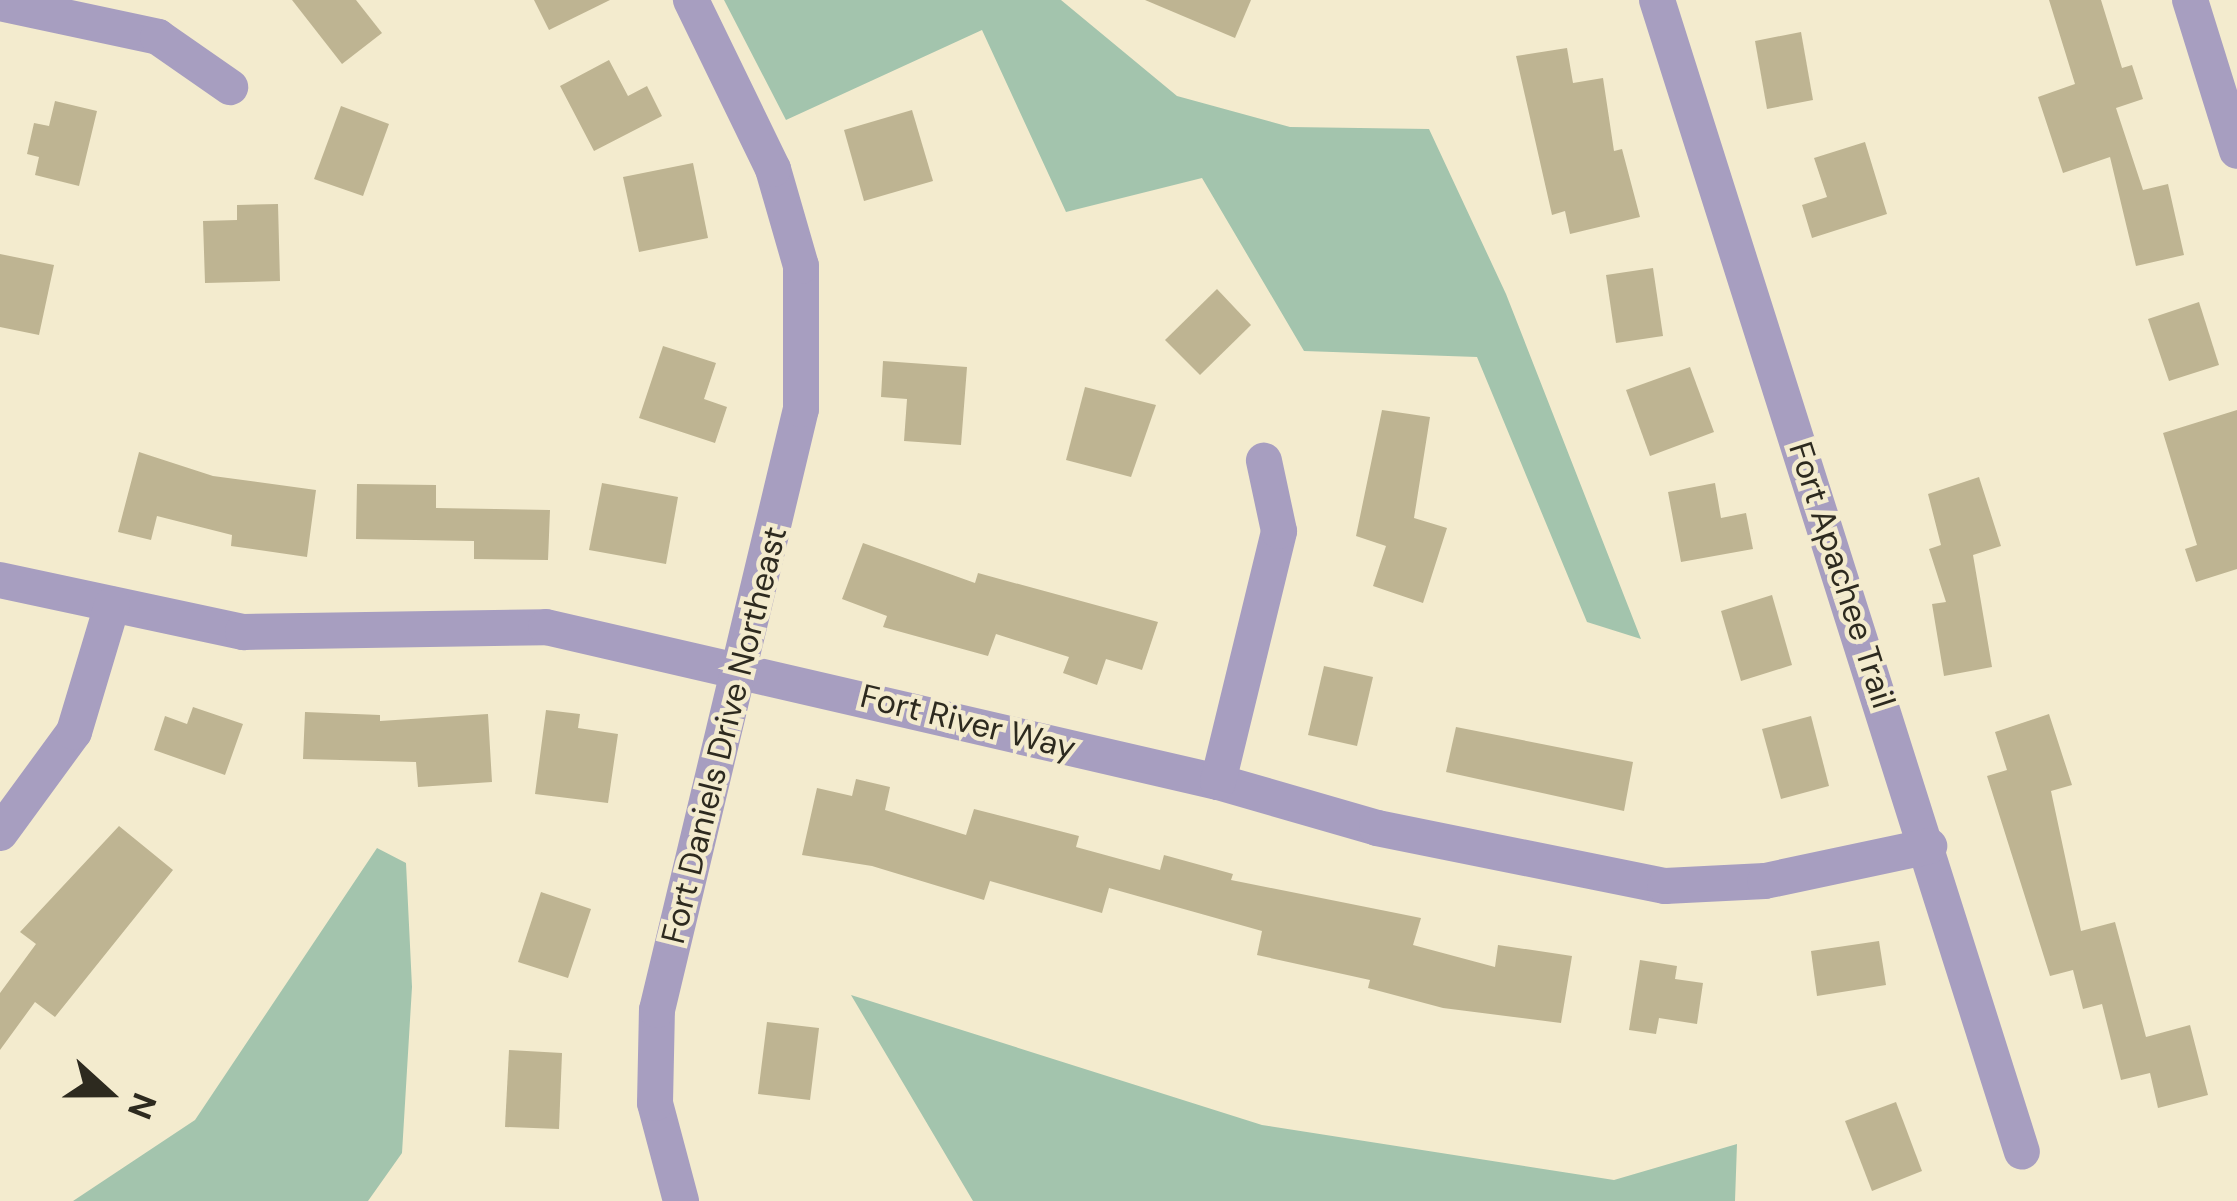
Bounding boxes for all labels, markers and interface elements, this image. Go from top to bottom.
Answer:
street label: Fort Apachee Trail [1780,437,1904,713]
street label: Fort Daniels Drive Northeast [653,522,795,948]
street label: Fort River Way [856,676,1080,768]
north arrow [48,1033,168,1153]
text: N [118,1087,166,1125]

